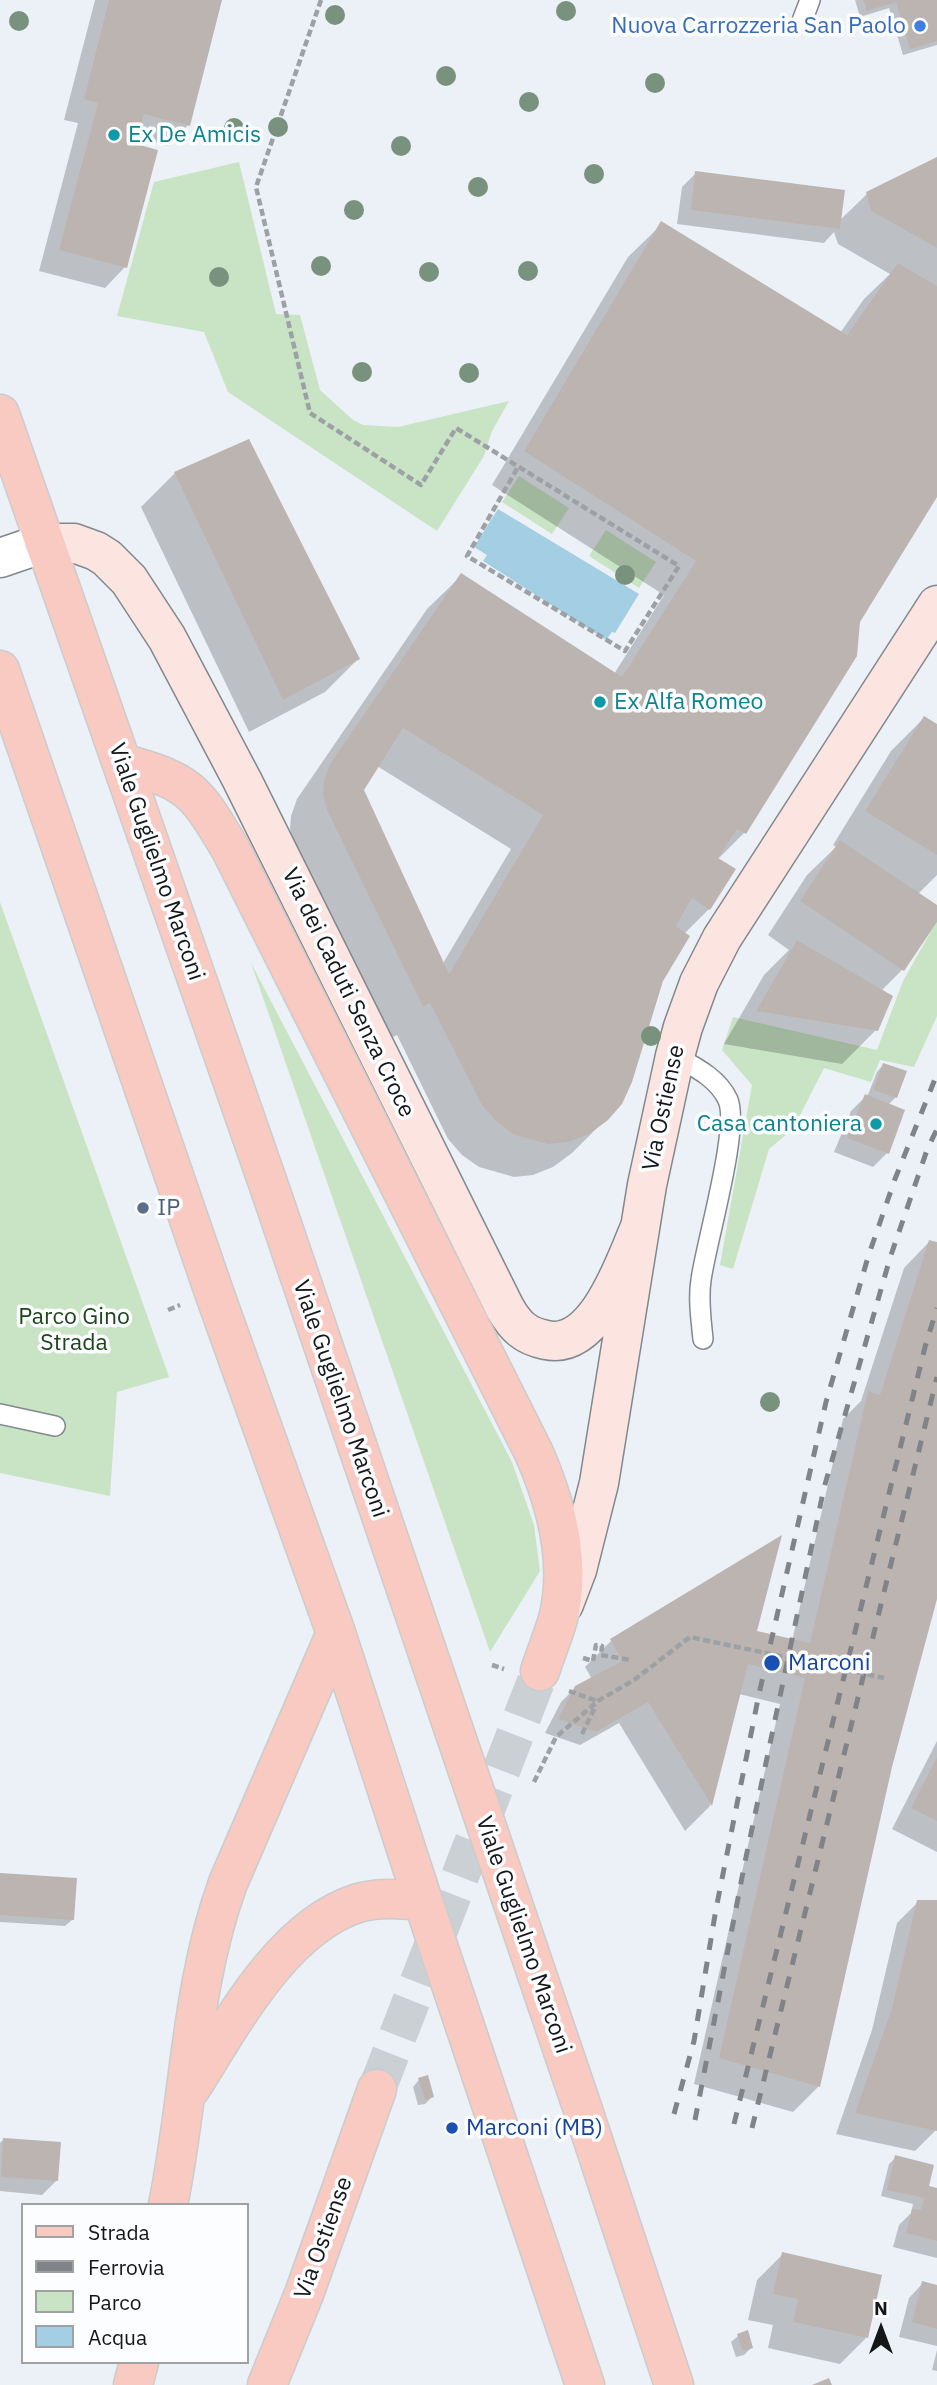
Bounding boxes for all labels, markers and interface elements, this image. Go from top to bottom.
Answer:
place label: Nuova Carrozzeria San Paolo [611,12,906,40]
marker: Nuova Carrozzeria San Paolo [912,18,928,34]
place label: Ex De Amicis [128,121,261,149]
marker: Ex De Amicis [106,127,122,143]
place label: Ex Alfa Romeo [614,688,763,716]
marker: Ex Alfa Romeo [592,694,608,710]
street label: Viale Guglielmo Marconi [102,740,210,984]
street label: Via dei Caduti Senza Croce [276,864,420,1122]
street label: Via Ostiense [637,1042,691,1174]
place label: Casa cantoniera [697,1110,862,1138]
marker: Casa cantoniera [868,1116,884,1132]
place label: IP [157,1194,180,1222]
marker: IP [135,1200,151,1216]
street label: Viale Guglielmo Marconi [286,1277,394,1521]
park label: Parco Gino Strada [18,1303,130,1357]
place label: Marconi [788,1649,870,1677]
marker: Marconi [762,1653,782,1673]
street label: Viale Guglielmo Marconi [469,1813,577,2057]
place label: Marconi (MB) [466,2114,603,2142]
marker: Marconi (MB) [444,2120,460,2136]
street label: Via Ostiense [289,2173,359,2303]
legend [21,2203,248,2364]
text: Strada [88,2218,150,2246]
text: Ferrovia [88,2253,164,2281]
text: Parco [88,2288,142,2316]
north arrow [846,2294,916,2364]
text: N [874,2296,888,2320]
text: Acqua [88,2323,147,2351]

